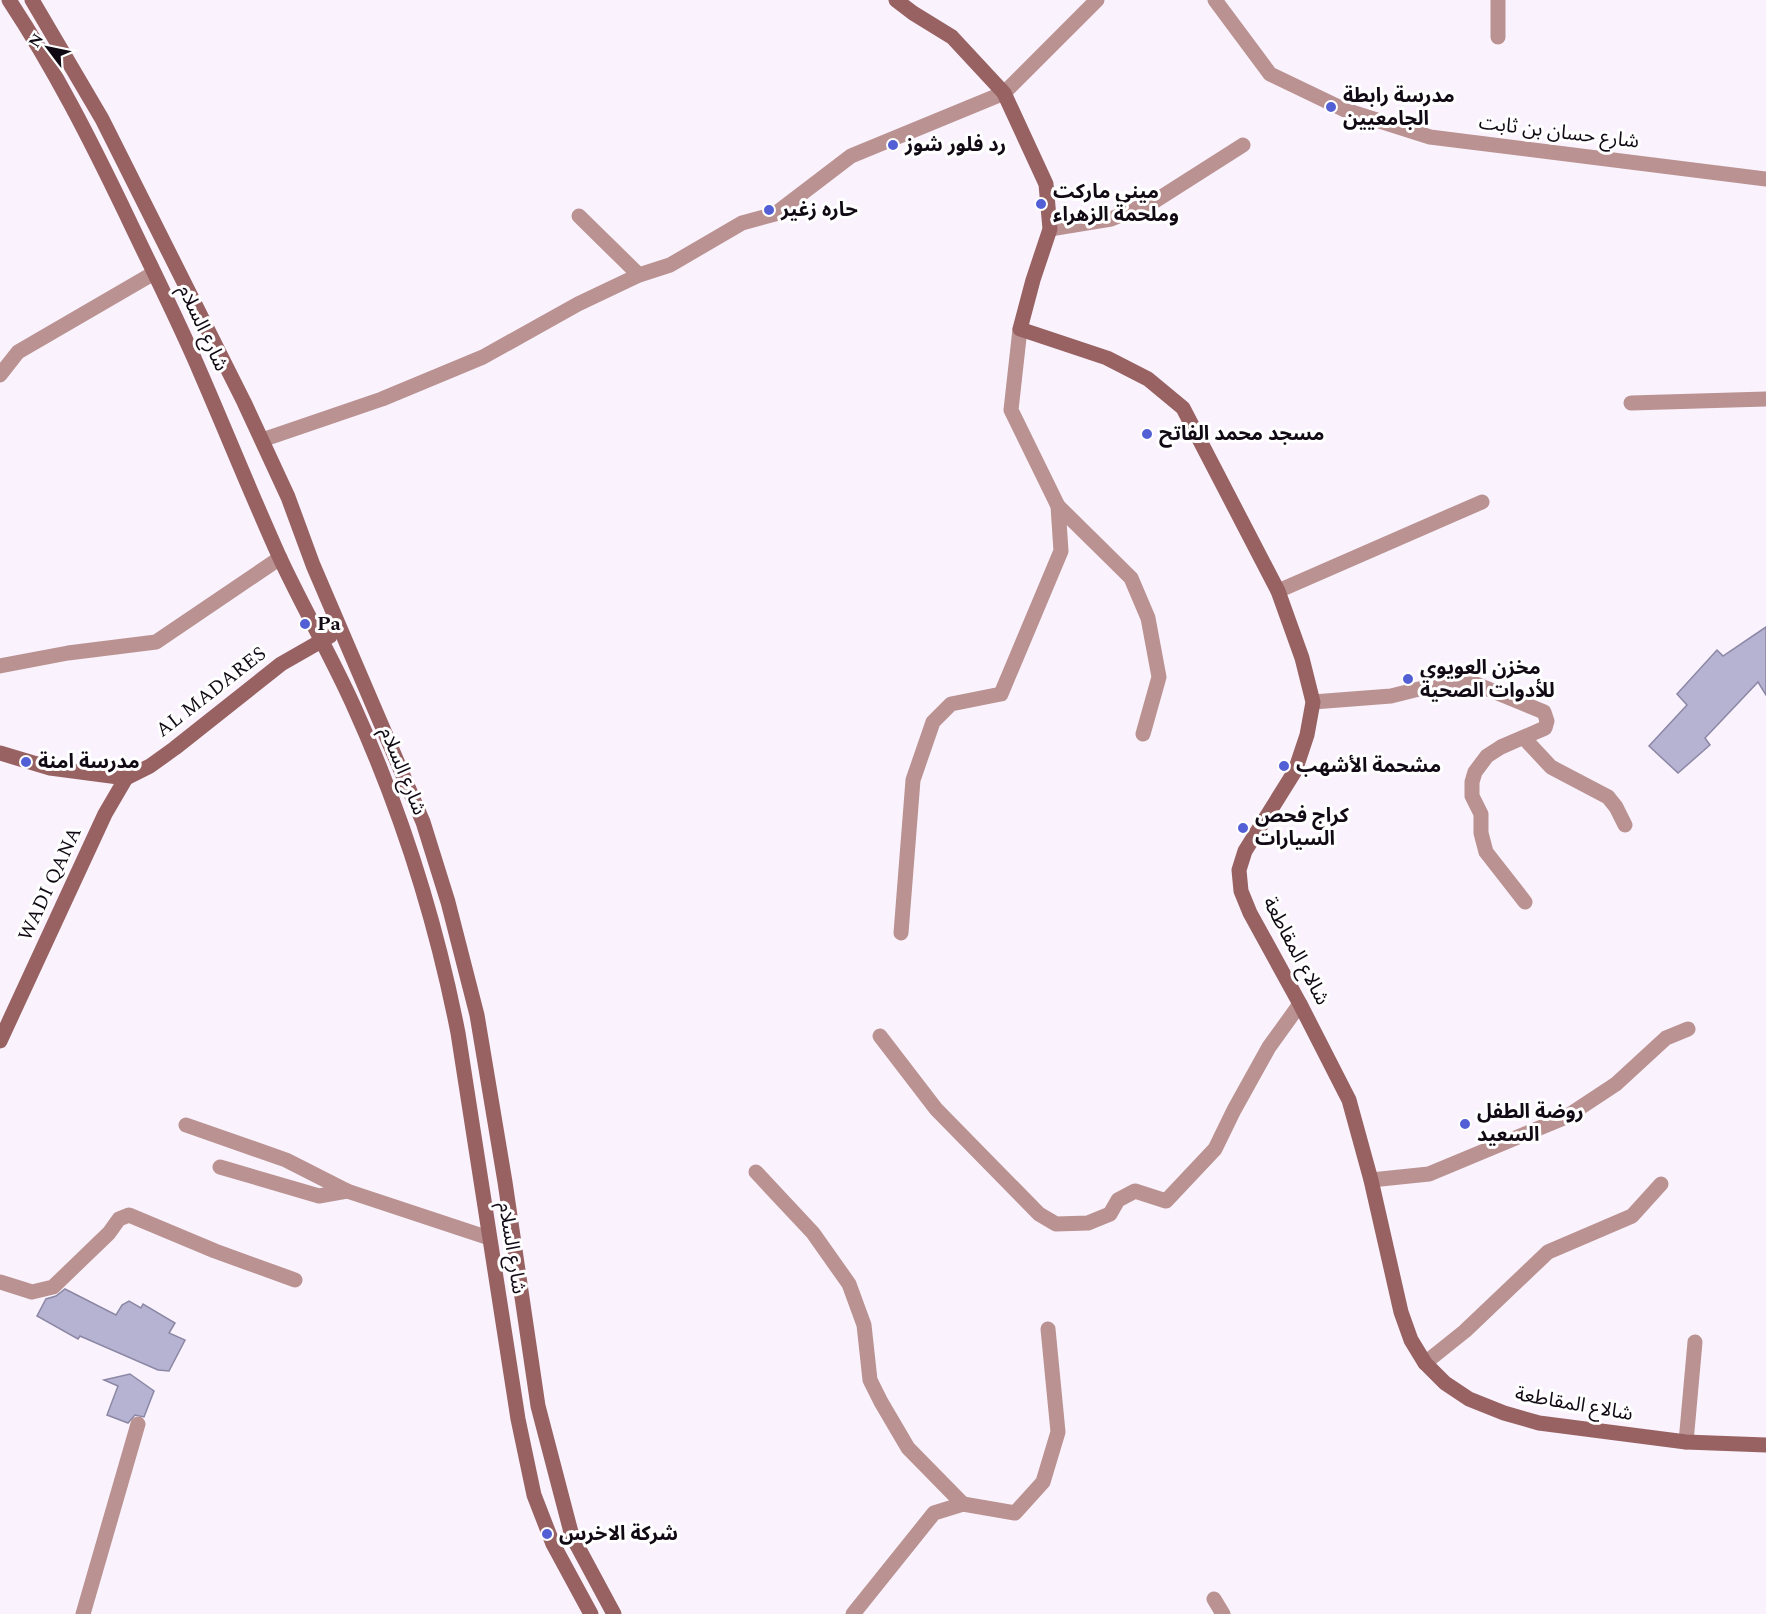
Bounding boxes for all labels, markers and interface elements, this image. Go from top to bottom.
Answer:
north arrow [18,18,78,78]
text: N [22,29,50,52]
place label: مدرسة رابطة الجامعيين [1343,81,1455,134]
marker: مدرسة رابطة الجامعيين [1324,100,1338,114]
street label: شارع حسان بن ثابت [1477,107,1641,157]
place label: رد فلور شوز [904,130,1006,160]
marker: رد فلور شوز [886,138,900,152]
place label: ميني ماركت وملحمة الزهراء [1053,177,1179,230]
place label: حاره زغير [780,195,858,225]
marker: ميني ماركت وملحمة الزهراء [1034,197,1048,211]
marker: حاره زغير [762,203,776,217]
street label: شارع السلام [170,280,236,376]
place label: مسجد محمد الفاتح [1159,419,1324,449]
marker: مسجد محمد الفاتح [1140,427,1154,441]
place label: Pa [317,609,341,639]
marker: Pa [298,617,312,631]
street label: AL MADARES [149,639,273,745]
place label: مخزن العويوي للأدوات الصحية [1420,653,1555,706]
marker: مخزن العويوي للأدوات الصحية [1401,672,1415,686]
street label: شارع السلام [372,722,434,820]
place label: مدرسة امنة [38,747,140,777]
place label: مشحمة الأشهب [1296,751,1441,781]
marker: مدرسة امنة [19,755,33,769]
marker: مشحمة الأشهب [1277,759,1291,773]
place label: كراج فحص السيارات [1255,801,1350,854]
marker: كراج فحص السيارات [1236,821,1250,835]
street label: WADI QANA [10,822,90,946]
street label: شالاع المقاطعة [1255,891,1337,1011]
place label: روضة الطفل السعيد [1477,1097,1584,1150]
marker: روضة الطفل السعيد [1458,1117,1472,1131]
street label: شارع السلام [490,1200,534,1296]
street label: شالاع المقاطعة [1513,1379,1635,1429]
place label: شركة الاخرس [559,1519,678,1549]
marker: شركة الاخرس [540,1527,554,1541]

